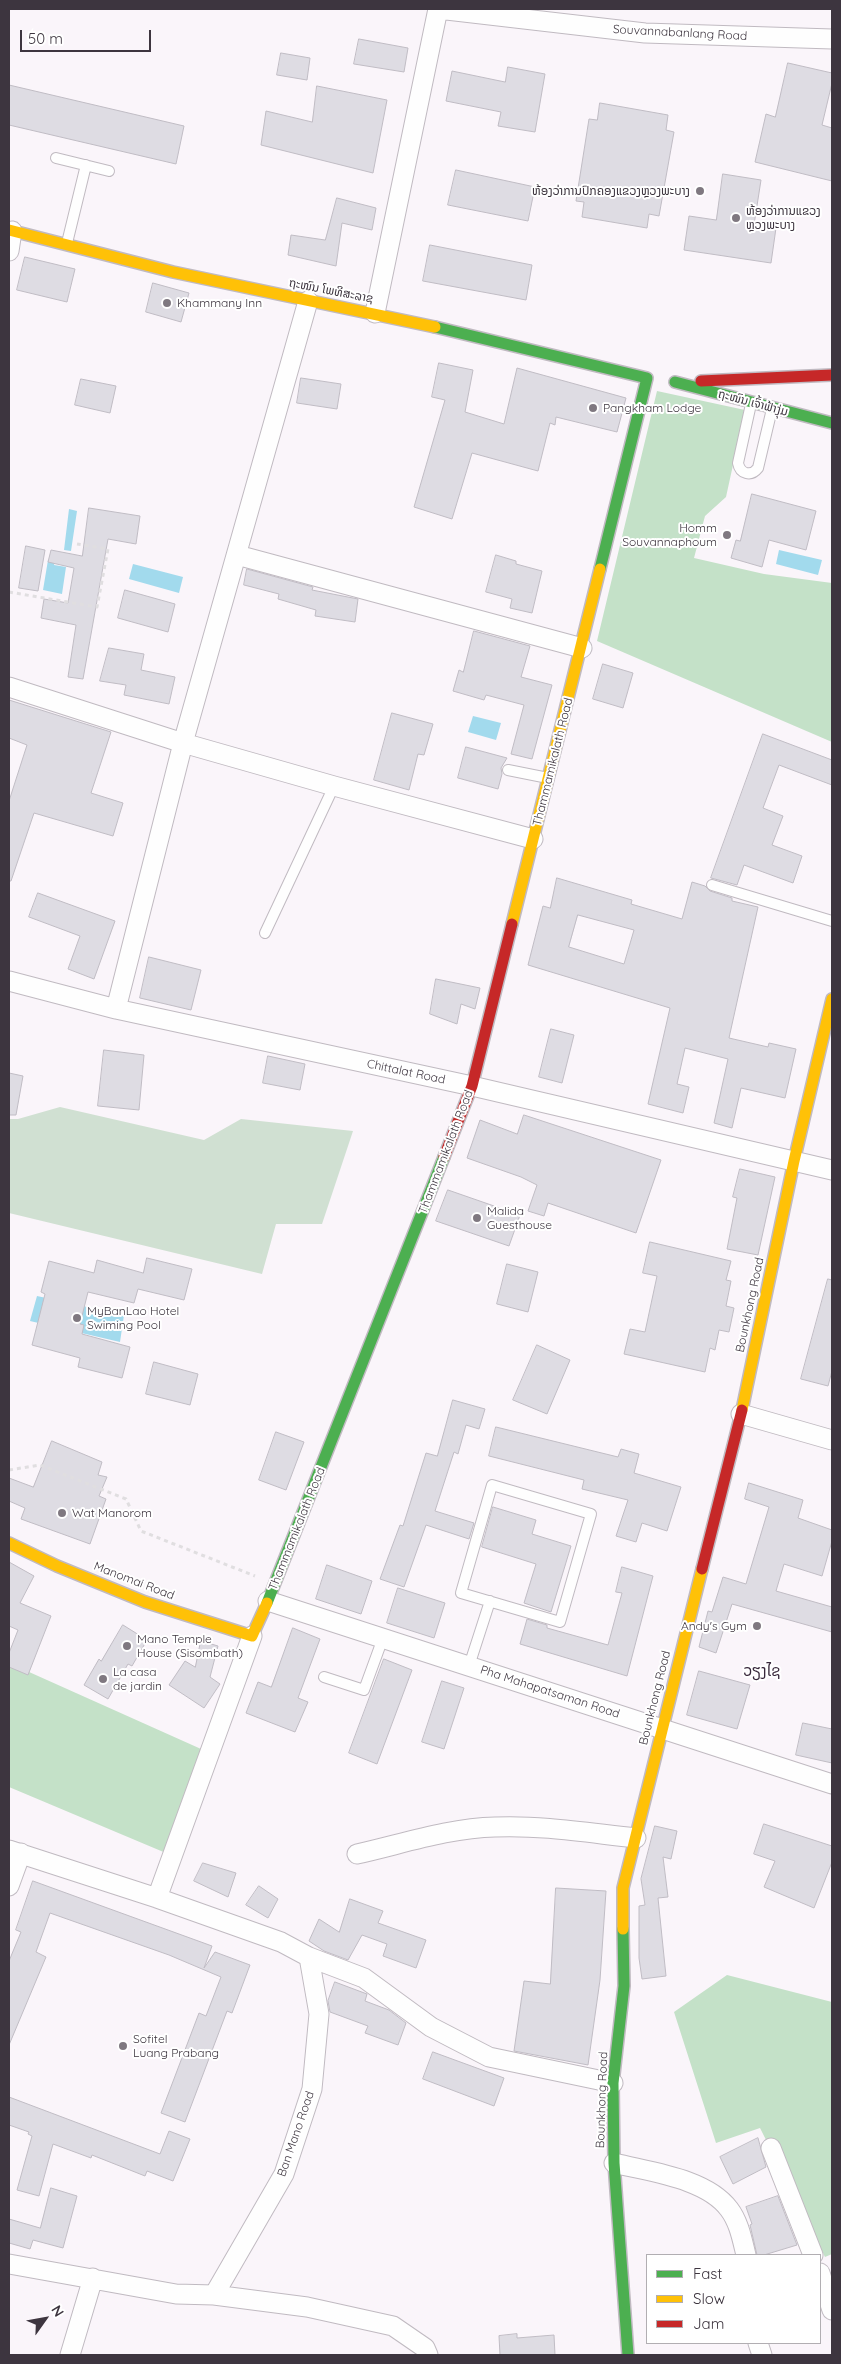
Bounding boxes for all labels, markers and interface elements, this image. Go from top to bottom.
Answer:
scale bar [22,20,154,52]
street label: Souvannabanlang Road [612,22,748,44]
text: 50 m [28,29,63,48]
place label: ຫ້ອງວ່າການປົກຄອງແຂວງຫຼວງພະບາງ [532,184,690,198]
marker: ຫ້ອງວ່າການປົກຄອງແຂວງຫຼວງພະບາງ [694,185,706,197]
place label: ຫ້ອງວ່າການແຂວງ ຫຼວງພະບາງ [746,204,821,232]
marker: ຫ້ອງວ່າການແຂວງ ຫຼວງພະບາງ [730,212,742,224]
street label: ຖະໜົນ ໂພທິສະລາຊ [287,276,375,306]
place label: Khammany Inn [177,296,262,310]
marker: Khammany Inn [161,297,173,309]
street label: ຖະໜົນ ເຈົ້າຟ້າງຸ່ມ [716,387,790,419]
place label: Pangkham Lodge [603,401,701,415]
marker: Pangkham Lodge [587,402,599,414]
place label: Homm Souvannaphoum [622,521,717,549]
marker: Homm Souvannaphoum [721,529,733,541]
street label: Thammamikalath Road [530,696,576,828]
street label: Chittalat Road [365,1057,447,1087]
street label: Thammamikalath Road [416,1088,476,1216]
place label: Malida Guesthouse [487,1204,552,1232]
marker: Malida Guesthouse [471,1212,483,1224]
street label: Bounkhong Road [733,1256,767,1354]
place label: MyBanLao Hotel Swiming Pool [87,1304,179,1332]
marker: MyBanLao Hotel Swiming Pool [71,1312,83,1324]
street label: Thammamikalath Road [266,1465,328,1593]
place label: Wat Manorom [72,1506,152,1520]
marker: Wat Manorom [56,1507,68,1519]
street label: Manomai Road [92,1559,176,1603]
place label: Andy's Gym [681,1619,747,1633]
marker: Andy's Gym [751,1620,763,1632]
place label: Mano Temple House (Sisombath) [137,1632,243,1660]
marker: Mano Temple House (Sisombath) [121,1640,133,1652]
street label: Bounkhong Road [636,1649,674,1747]
district label: ວຽງໄຊ [743,1662,781,1680]
street label: Pha Mahapatsaman Road [478,1663,622,1721]
place label: La casa de jardin [113,1665,162,1693]
marker: La casa de jardin [97,1673,109,1685]
place label: Sofitel Luang Prabang [133,2032,219,2060]
marker: Sofitel Luang Prabang [117,2040,129,2052]
street label: Bounkhong Road [593,2051,611,2149]
street label: Ban Mano Road [275,2089,317,2179]
legend [646,2254,821,2344]
text: Fast [693,2264,722,2283]
text: Slow [693,2289,725,2308]
north arrow [20,2294,70,2344]
text: N [47,2302,68,2320]
text: Jam [693,2314,724,2333]

